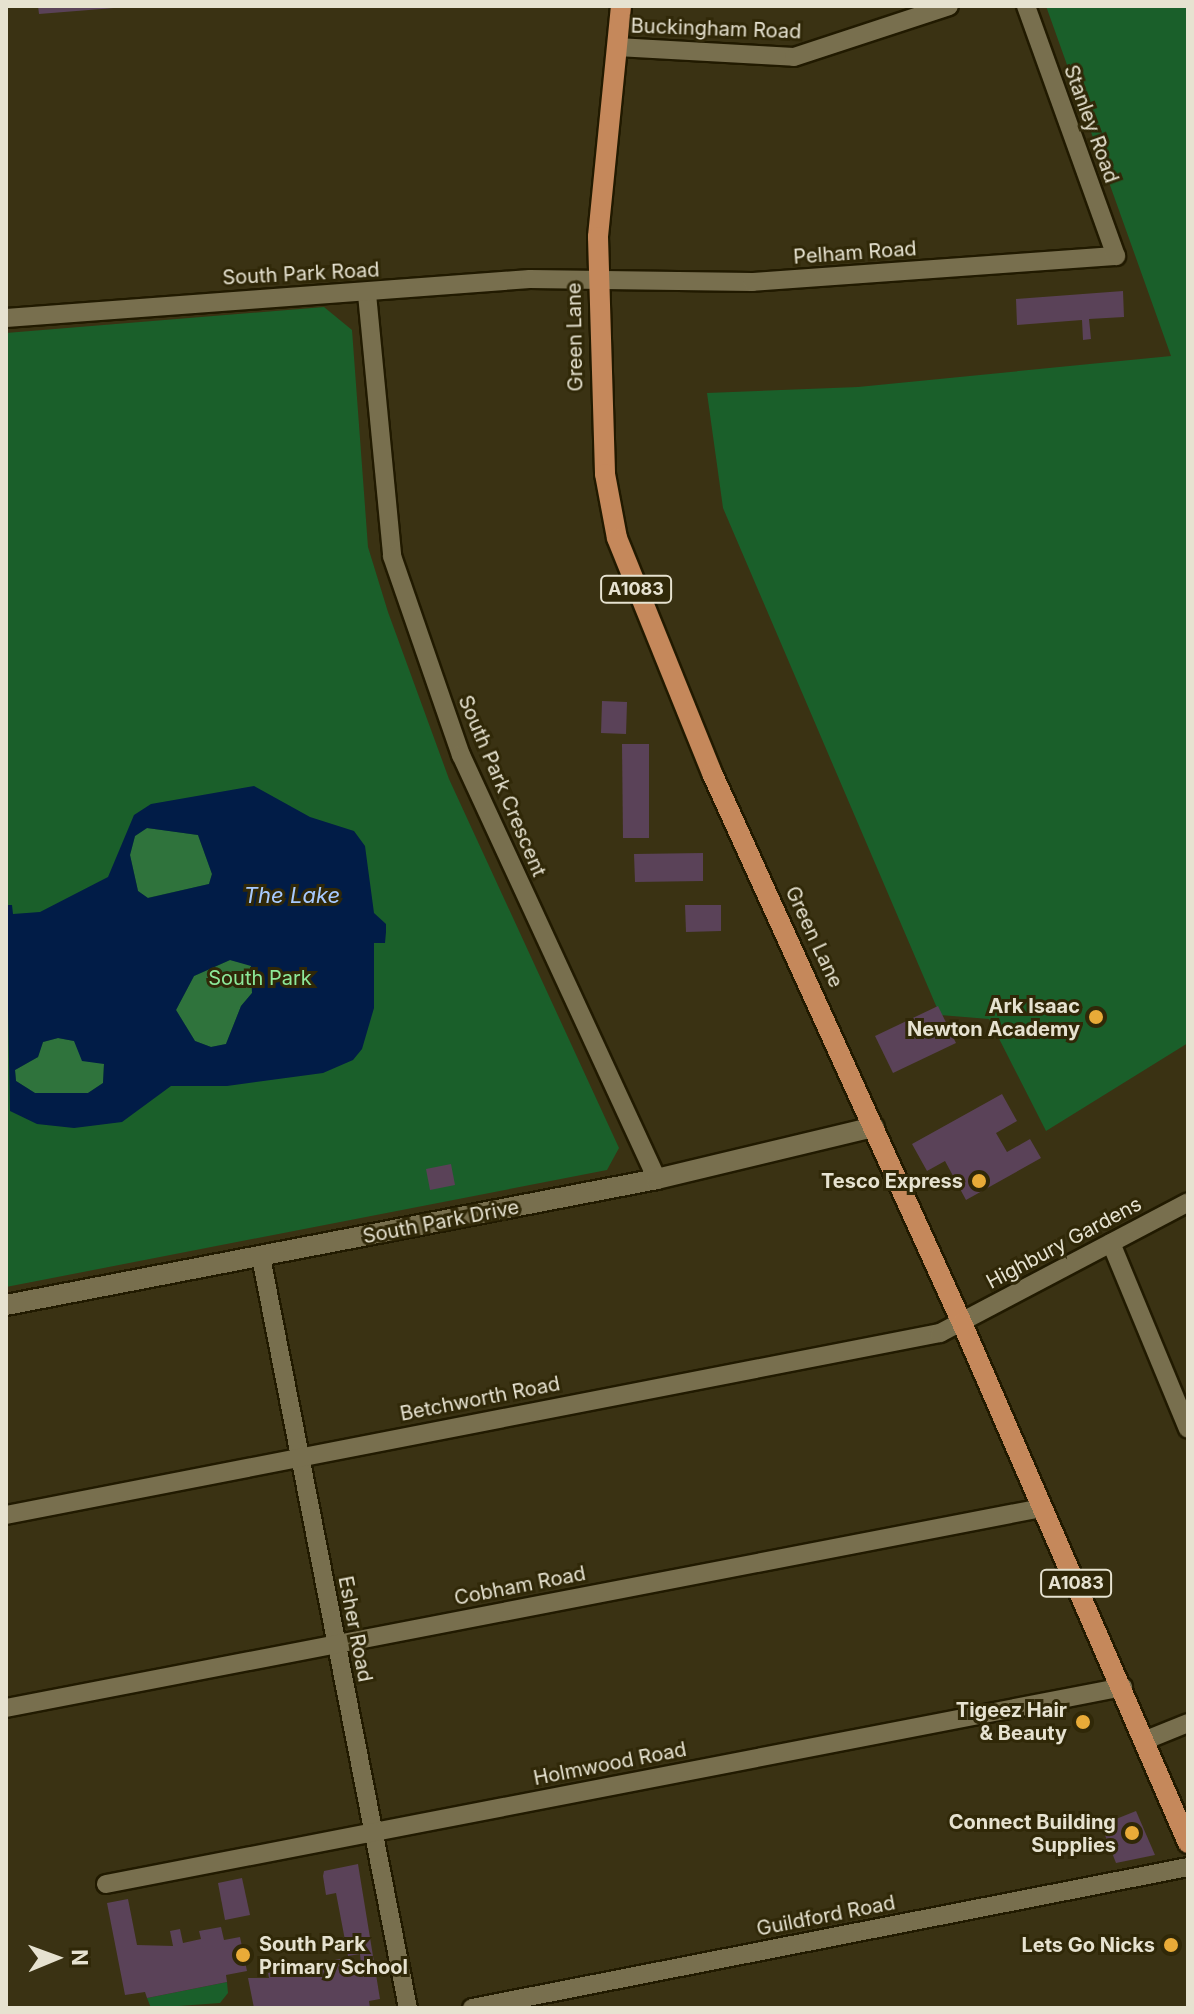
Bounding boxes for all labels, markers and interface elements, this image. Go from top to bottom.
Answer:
street label: Buckingham Road [630,14,802,44]
street label: Stanley Road [1059,62,1123,186]
street label: Pelham Road [793,237,917,269]
street label: South Park Road [222,258,380,290]
street label: Green Lane [562,282,588,392]
road number: A1083 [600,575,672,603]
street label: South Park Crescent [453,692,551,880]
water label: The Lake [244,883,340,909]
street label: Green Lane [780,883,848,991]
park label: South Park [208,966,312,990]
place label: Ark Isaac Newton Academy [907,994,1080,1041]
marker: Ark Isaac Newton Academy [1087,1008,1105,1026]
place label: Tesco Express [821,1169,963,1193]
marker: Tesco Express [970,1172,988,1190]
street label: Highbury Gardens [982,1192,1146,1294]
street label: South Park Drive [361,1195,521,1249]
street label: Betchworth Road [398,1372,562,1426]
street label: Cobham Road [452,1562,588,1610]
road number: A1083 [1040,1569,1112,1597]
street label: Esher Road [333,1574,377,1684]
place label: Tigeez Hair & Beauty [956,1698,1067,1745]
marker: Tigeez Hair & Beauty [1074,1713,1092,1731]
street label: Holmwood Road [531,1737,689,1791]
place label: Connect Building Supplies [949,1810,1116,1857]
marker: Connect Building Supplies [1123,1824,1141,1842]
street label: Guildford Road [755,1891,897,1941]
north arrow [16,1918,96,1998]
place label: South Park Primary School [259,1932,408,1979]
place label: Lets Go Nicks [1021,1933,1155,1957]
marker: Lets Go Nicks [1162,1936,1180,1954]
marker: South Park Primary School [234,1946,252,1964]
text: N [67,1949,93,1966]

